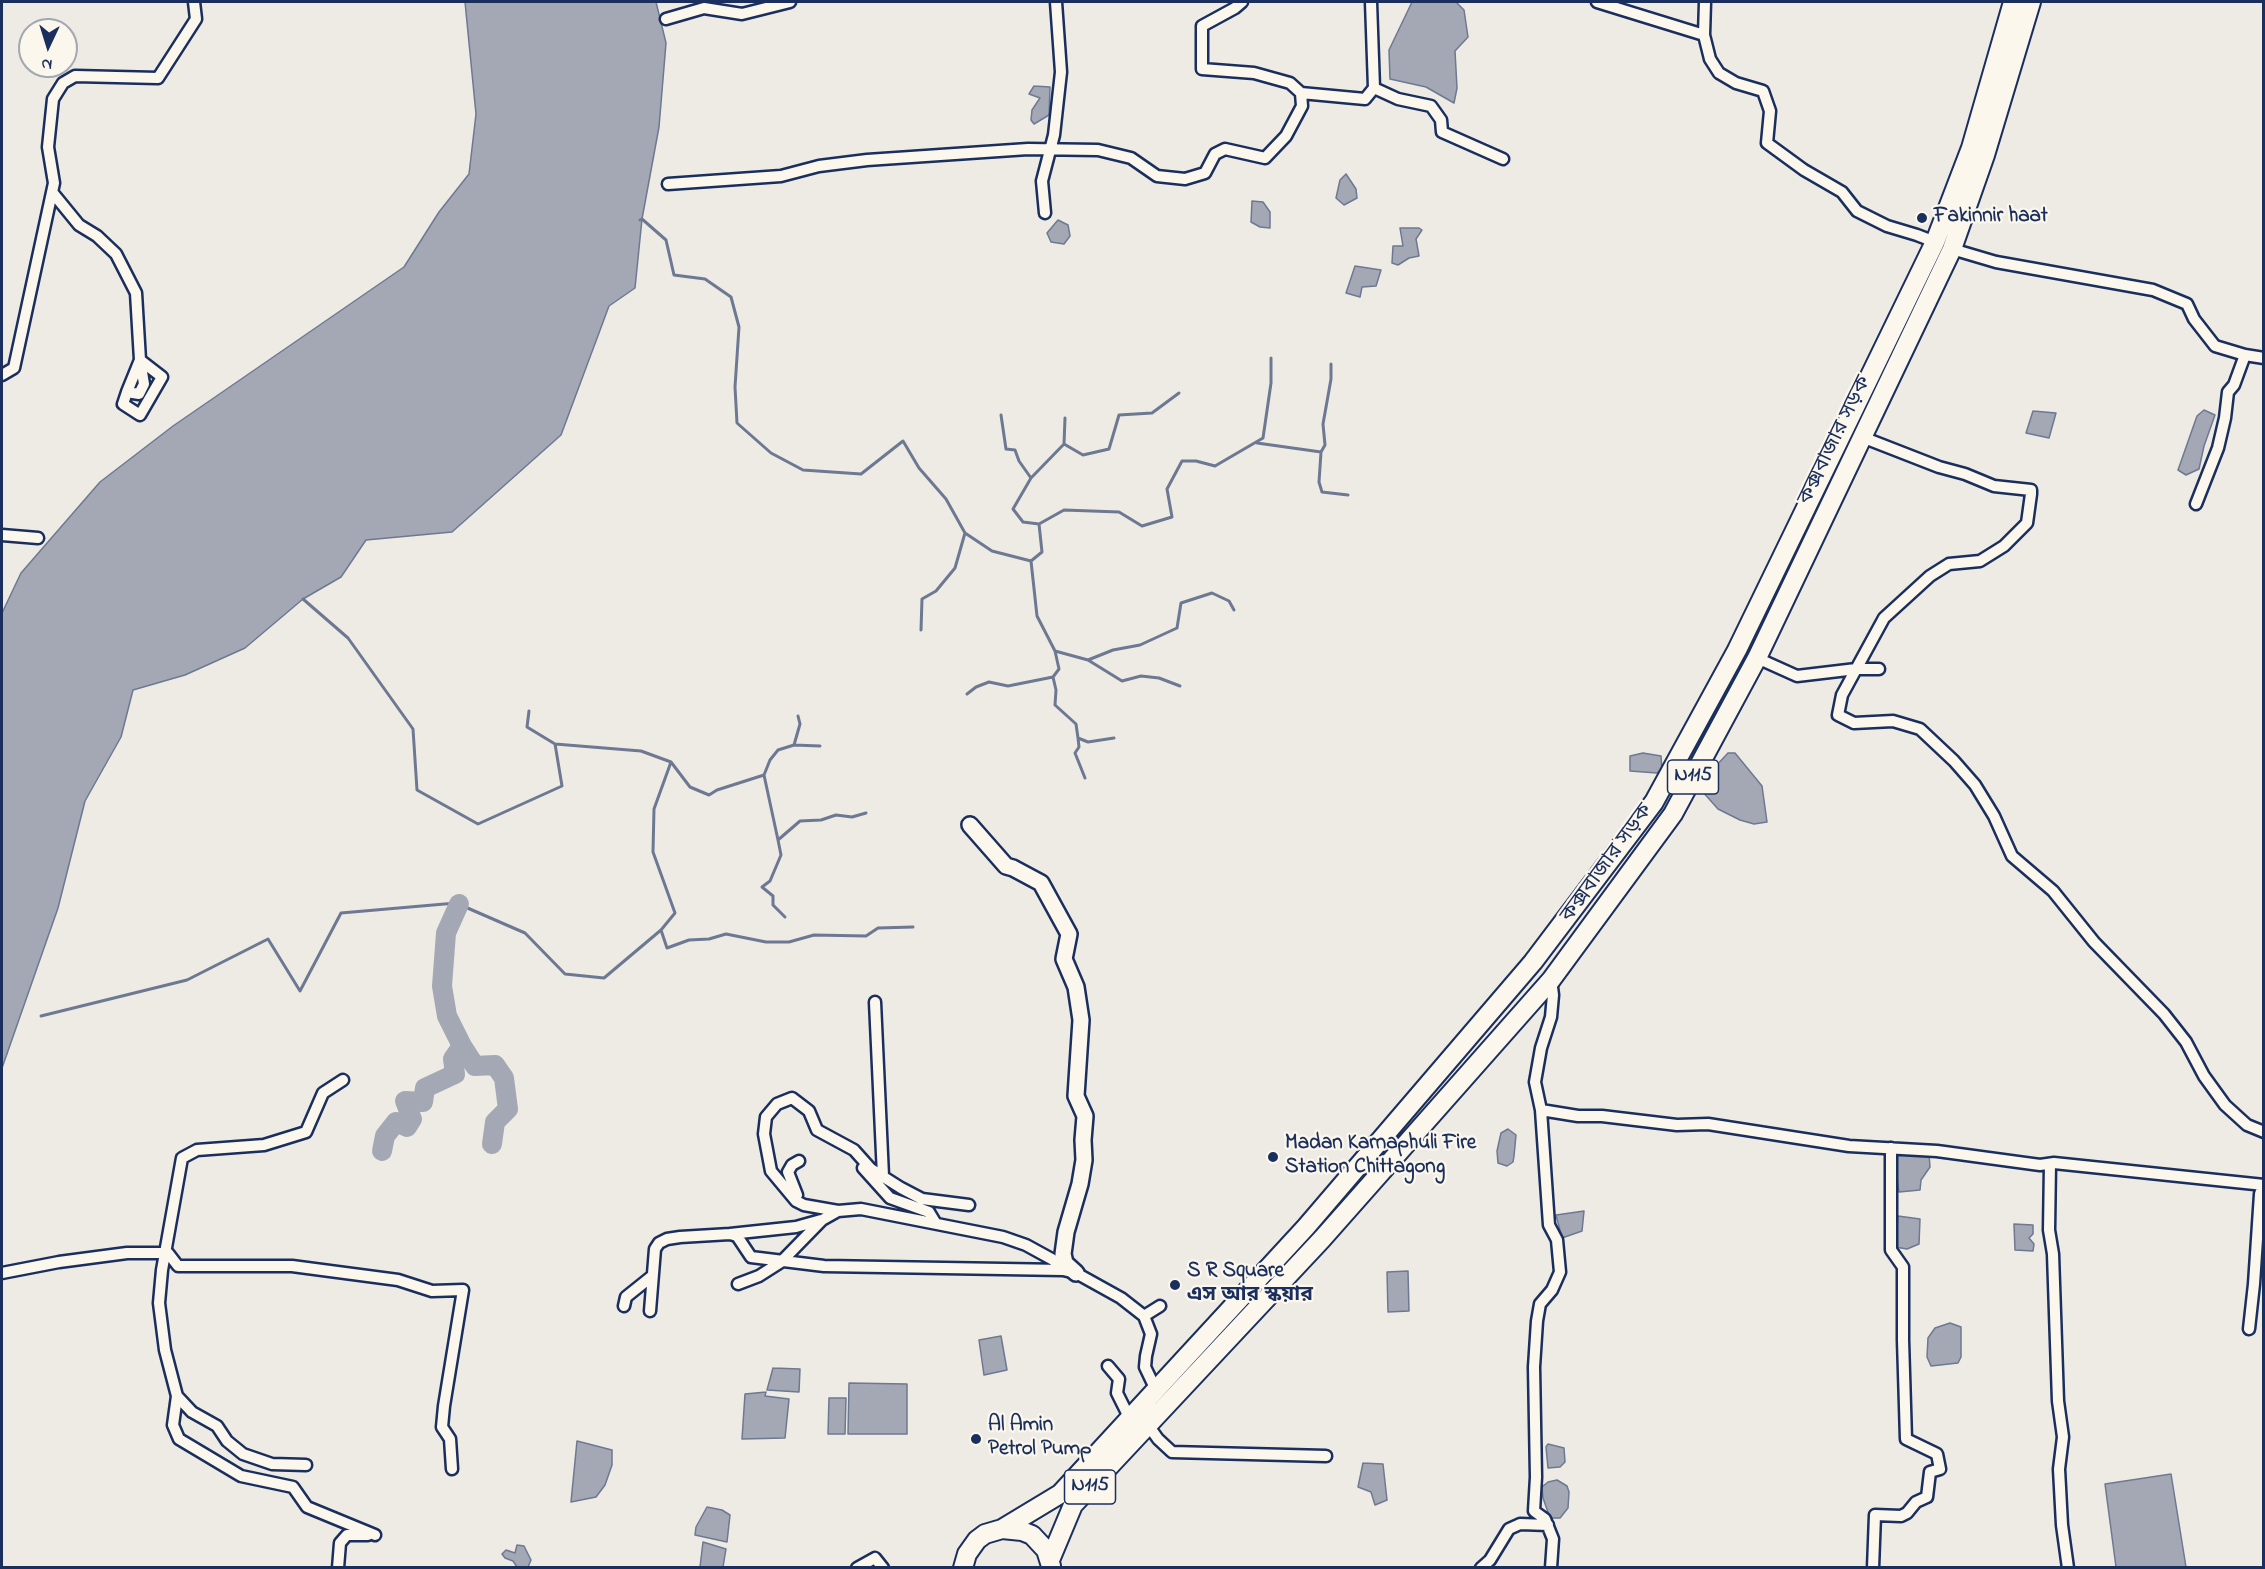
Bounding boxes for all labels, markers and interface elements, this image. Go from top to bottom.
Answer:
north arrow [18,18,78,78]
text: N [41,52,53,76]
place label: Fakinnir haat [1934,205,2048,231]
marker: Fakinnir haat [1915,211,1929,225]
street label: কক্সবাজার সড়ক [1794,372,1878,510]
road number: N115 [1668,760,1718,794]
street label: কক্সবাজার সড়ক [1557,800,1659,928]
place label: Madan Karnaphuli Fire Station Chittagong [1285,1132,1476,1182]
marker: Madan Karnaphuli Fire Station Chittagong [1266,1150,1280,1164]
place label: S R Square এস আর স্কয়ার [1187,1260,1313,1310]
marker: S R Square এস আর স্কয়ার [1168,1278,1182,1292]
place label: Al Amin Petrol Pump [988,1414,1092,1464]
marker: Al Amin Petrol Pump [969,1432,983,1446]
road number: N115 [1064,1470,1116,1504]

